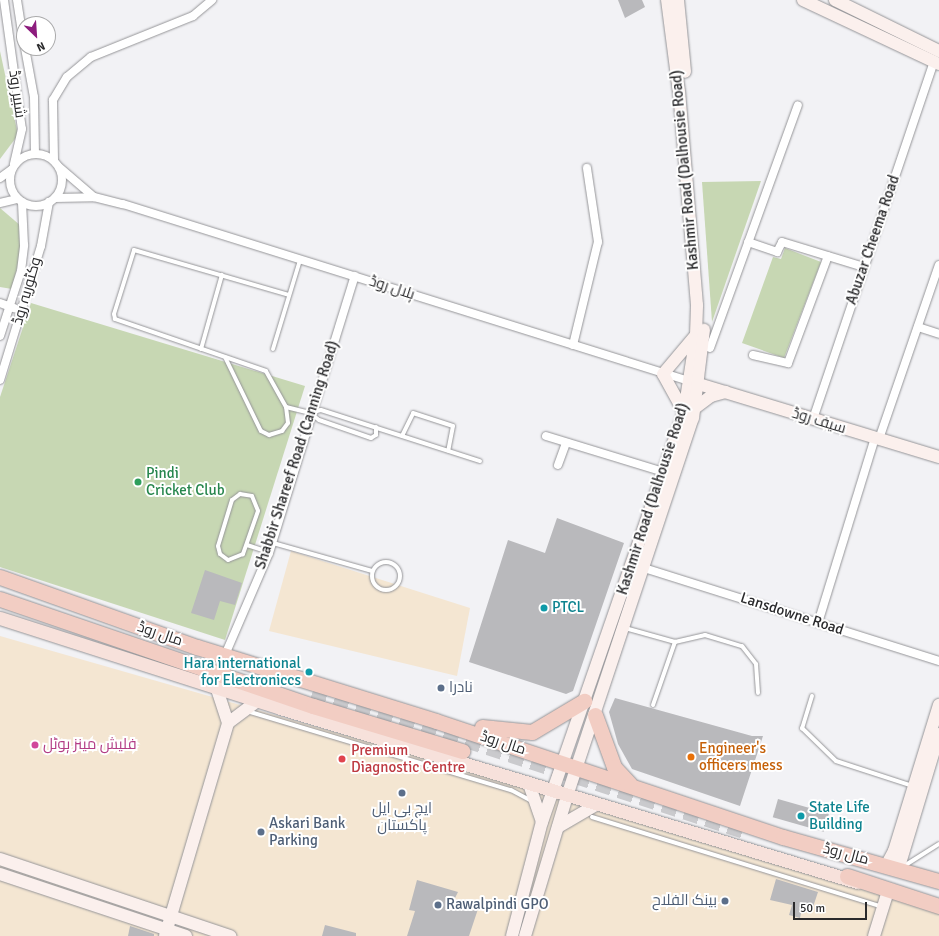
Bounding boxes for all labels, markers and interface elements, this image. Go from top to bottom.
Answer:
north arrow [16,16,56,56]
text: N [35,39,47,54]
street label: شبیر روڈ [5,69,29,119]
street label: Kashmir Road (Dalhousie Road) [667,69,703,271]
street label: Abuzar Cheema Road [842,173,904,307]
street label: وکٹوریہ روڈ [9,255,45,327]
street label: ہلال روڈ [367,272,417,304]
street label: Shabbir Shareef Road (Canning Road) [251,338,343,572]
street label: Kashmir Road (Dalhousie Road) [613,401,693,597]
street label: سیف روڈ [790,404,848,438]
place label: Pindi Cricket Club [146,464,225,499]
marker: Pindi Cricket Club [133,477,143,487]
street label: Lansdowne Road [738,589,846,639]
place label: PTCL [552,599,584,617]
marker: PTCL [539,603,549,613]
street label: مال روڈ [135,618,185,650]
place label: Hara international for Electroniccs [184,654,301,689]
marker: Hara international for Electroniccs [304,667,314,677]
place label: نادرا [449,679,473,697]
marker: نادرا [436,683,446,693]
street label: مال روڈ [478,727,528,759]
place label: فلیش مینز ہوٹل [43,736,137,754]
place label: Engineer's officers mess [699,739,782,774]
marker: فلیش مینز ہوٹل [30,740,40,750]
place label: Premium Diagnostic Centre [351,741,465,776]
marker: Engineer's officers mess [686,752,696,762]
marker: Premium Diagnostic Centre [336,753,348,765]
marker: ایچ بی ایل پاکستان [397,788,407,798]
place label: State Life Building [809,798,870,833]
place label: ایچ بی ایل پاکستان [372,799,432,834]
marker: State Life Building [796,811,806,821]
place label: Askari Bank Parking [269,814,345,849]
marker: Askari Bank Parking [256,827,266,837]
street label: مال روڈ [821,839,871,869]
place label: بینک الفلاح [652,892,717,910]
scale bar [795,894,869,920]
place label: Rawalpindi GPO [446,896,549,914]
marker: بینک الفلاح [720,896,730,906]
marker: Rawalpindi GPO [433,900,443,910]
text: 50 m [800,901,825,916]

